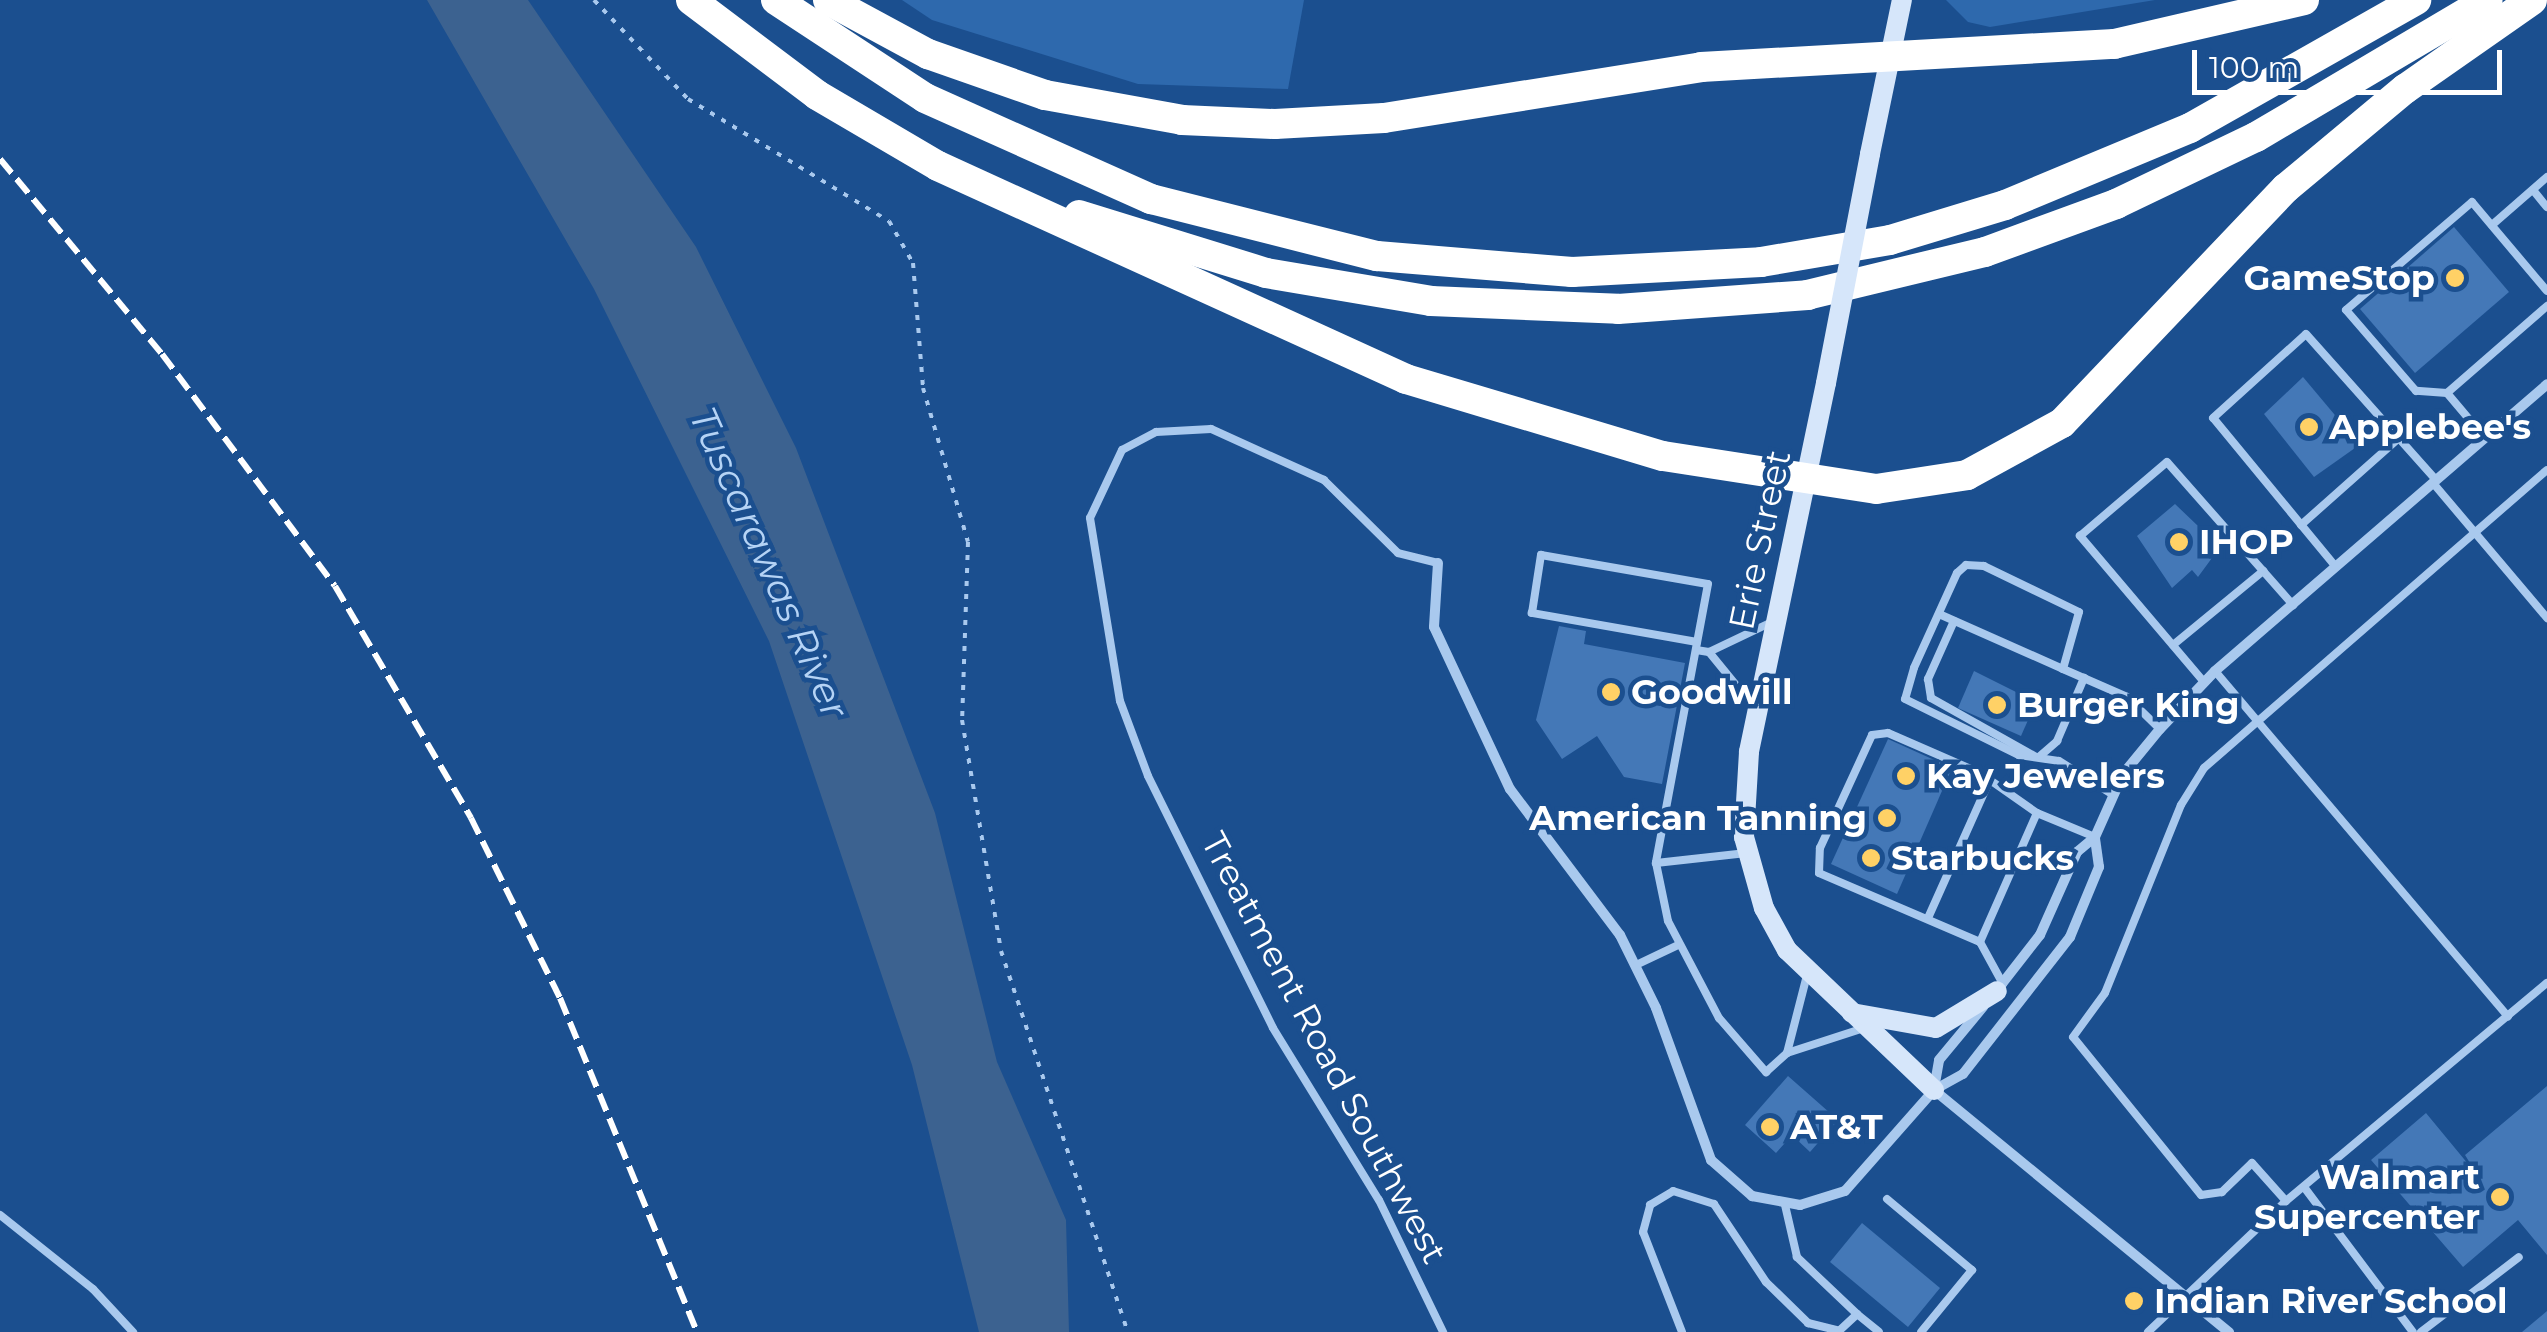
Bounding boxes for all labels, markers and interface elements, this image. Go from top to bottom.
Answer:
scale bar [2197,30,2507,92]
text: 100 m [2209,49,2299,86]
place label: GameStop [2243,257,2435,299]
marker: GameStop [2444,267,2466,289]
water label: Tuscarawas River [680,400,858,726]
place label: Applebee's [2329,406,2531,448]
marker: Applebee's [2298,416,2320,438]
street label: Erie Street [1720,446,1800,634]
place label: IHOP [2199,521,2294,563]
marker: IHOP [2168,531,2190,553]
place label: Goodwill [1631,671,1792,713]
marker: Goodwill [1600,681,1622,703]
place label: Burger King [2017,684,2239,726]
marker: Burger King [1986,694,2008,716]
place label: Kay Jewelers [1926,755,2165,797]
marker: Kay Jewelers [1895,765,1917,787]
place label: American Tanning [1529,797,1867,839]
marker: American Tanning [1876,807,1898,829]
street label: Treatment Road Southwest [1192,825,1456,1271]
place label: Starbucks [1891,837,2074,879]
marker: Starbucks [1860,847,1882,869]
place label: AT&T [1790,1106,1883,1148]
marker: AT&T [1759,1116,1781,1138]
place label: Walmart Supercenter [2254,1156,2480,1238]
marker: Walmart Supercenter [2489,1186,2511,1208]
place label: Indian River School [2154,1280,2508,1322]
marker: Indian River School [2123,1290,2145,1312]

